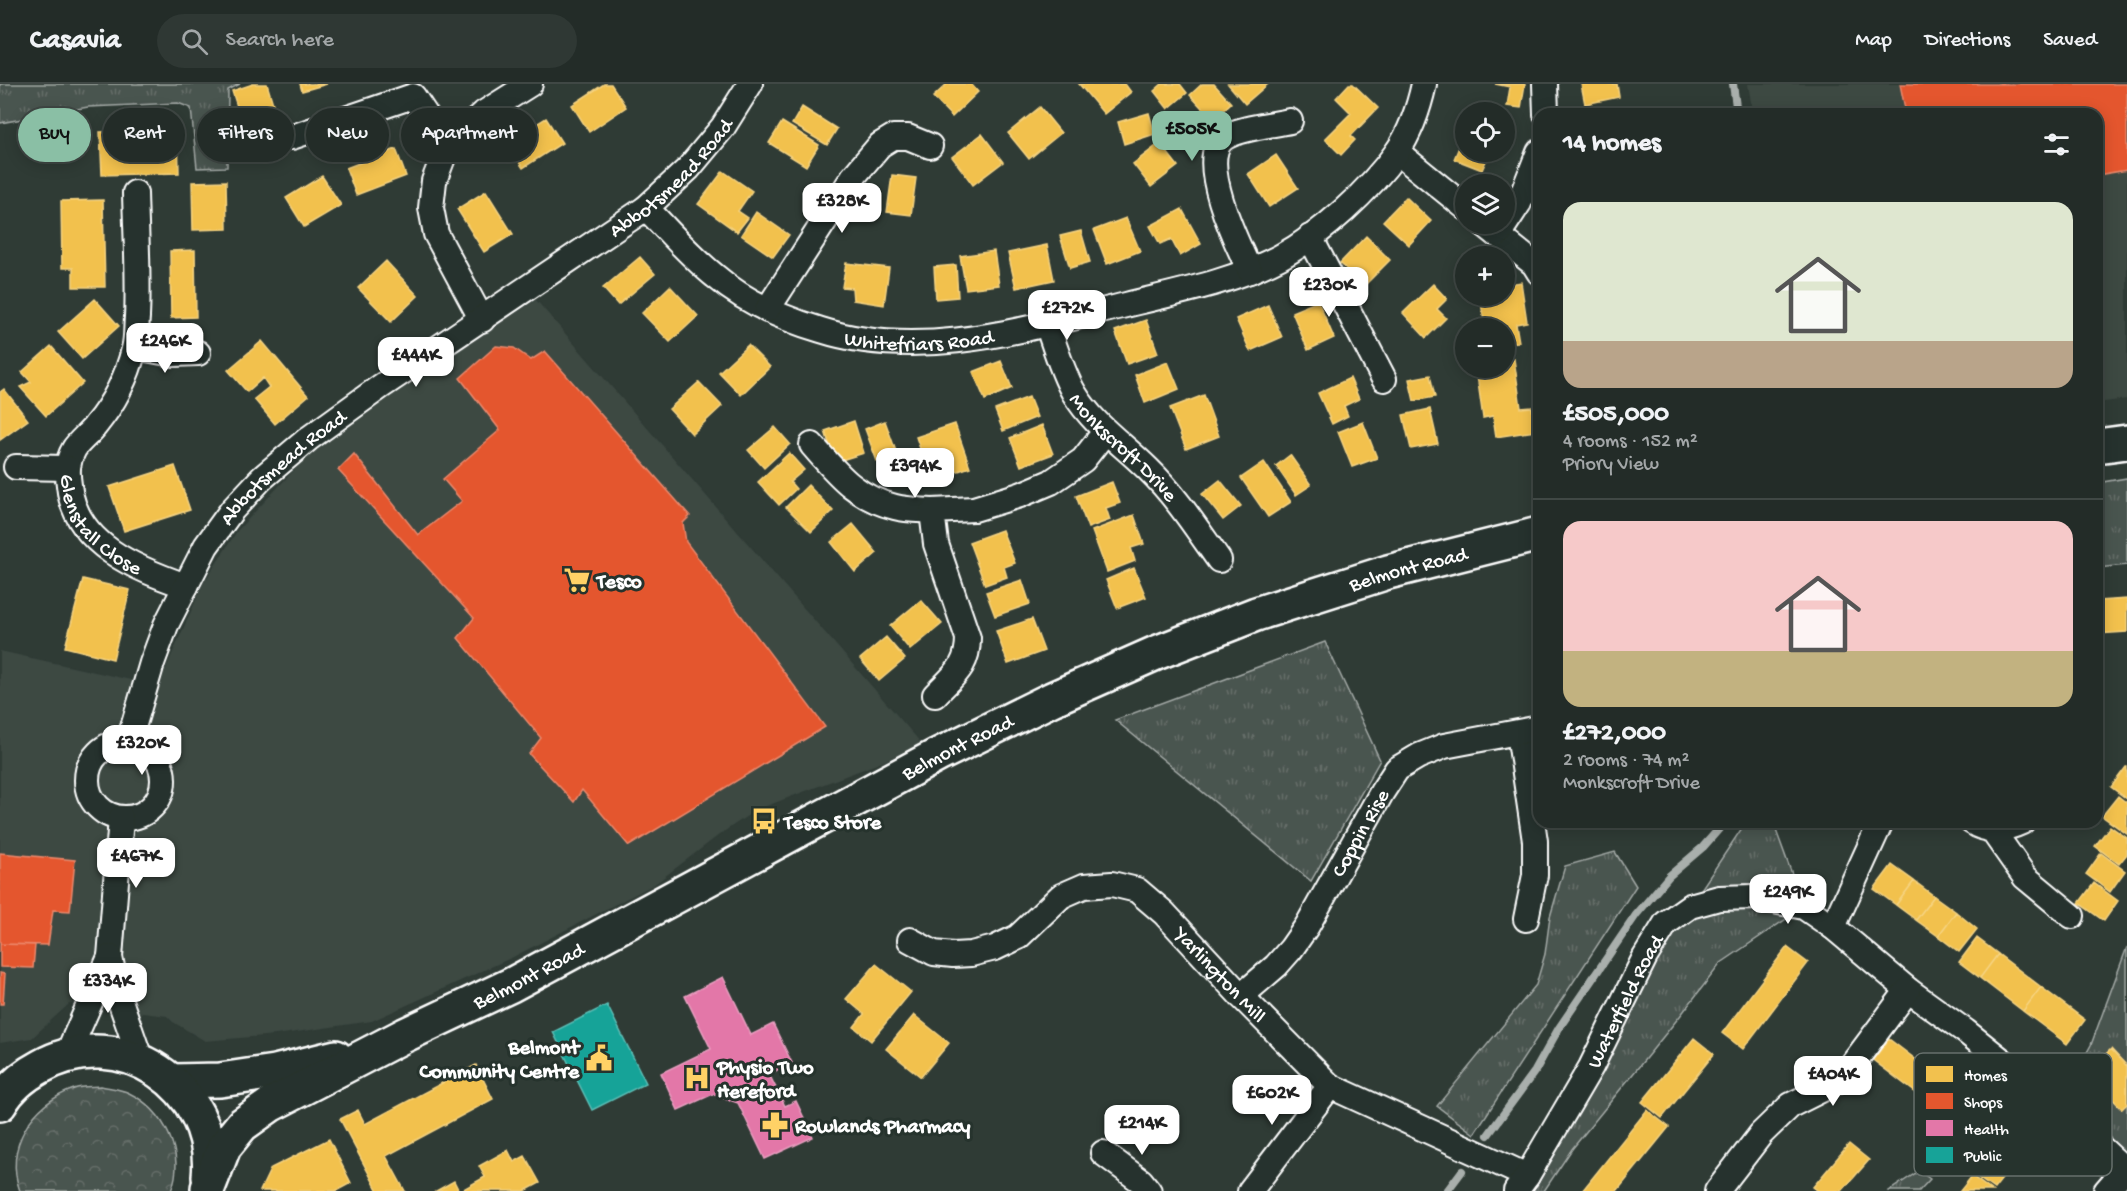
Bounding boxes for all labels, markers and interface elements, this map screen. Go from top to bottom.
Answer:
search box [157,14,577,68]
text: Casavia [30,25,121,58]
icon: search [178,25,211,58]
text: Search here [226,28,334,54]
text: Map [1855,29,1892,54]
text: Directions [1925,29,2010,54]
text: Saved [2043,29,2097,54]
map controls [1455,102,1515,378]
button: locate [1455,102,1515,162]
chip: Buy [18,108,91,162]
chip: Rent [103,108,185,162]
chip: Filters [197,108,294,162]
chip: New [306,108,389,162]
chip: Apartment [401,108,537,162]
pin: £505K [1150,111,1234,162]
street label: Abbotsmead Road [606,114,742,245]
text: £505K [1166,119,1218,142]
icon: filters [2040,128,2073,161]
text: 14 homes [1563,129,1661,160]
button: layers [1455,174,1515,234]
pin: £328K [800,183,884,234]
text: £328K [816,191,868,214]
icon: home [1764,241,1872,349]
button: + [1455,246,1515,306]
pin: £230K [1287,267,1371,318]
text: £230K [1303,275,1355,298]
pin: £272K [1025,290,1109,341]
text: £272K [1042,298,1092,321]
button: − [1455,318,1515,378]
pin: £246K [123,323,207,374]
street label: Whitefriars Road [842,326,997,359]
text: £246K [140,331,190,354]
pin: £444K [374,337,458,388]
text: £444K [392,345,440,368]
street label: Monkscroft Drive [1062,390,1182,509]
text: £505,000 [1563,400,1669,431]
street label: Abbotsmead Road [216,405,354,532]
text: 4 rooms · 152 m² [1563,431,1698,454]
pin: £394K [873,448,957,499]
text: Priory View [1563,454,1659,477]
text: £394K [890,456,940,479]
street label: Glenstall Close [52,473,146,583]
street label: Belmont Road [1346,543,1472,600]
icon: home [1764,560,1872,668]
supermarket icon: Tesco [562,565,592,595]
place label: Tesco [595,571,642,596]
street label: Belmont Road [898,710,1020,788]
text: £272,000 [1563,719,1666,750]
pin: £320K [100,725,184,776]
text: £320K [116,733,168,756]
text: 2 rooms · 74 m² [1563,750,1689,773]
text: Monkscroft Drive [1563,773,1700,796]
street label: Coppin Rise [1328,785,1397,882]
bus stop icon: Tesco Store [749,806,779,836]
place label: Tesco Store [782,812,882,837]
pin: £467K [94,838,178,889]
text: £467K [111,846,161,869]
pin: £249K [1746,874,1830,925]
text: £249K [1763,882,1813,905]
street label: Yarlington Mill [1166,922,1270,1030]
street label: Waterfield Road [1583,930,1672,1073]
street label: Belmont Road [469,938,591,1017]
pin: £334K [66,963,150,1014]
text: £334K [83,971,133,994]
place label: Belmont Community Centre [419,1037,581,1086]
public building icon: Belmont Community Centre [584,1043,614,1073]
legend [1914,1053,2112,1176]
pin: £404K [1791,1056,1875,1107]
place label: Physio Two Hereford [716,1057,814,1106]
hospital icon: Physio Two Hereford [682,1063,712,1093]
text: £404K [1808,1064,1858,1087]
text: Homes [1964,1068,2008,1087]
pin: £602K [1230,1075,1314,1126]
text: £602K [1246,1083,1298,1106]
text: Shops [1964,1095,2003,1114]
pin: £214K [1100,1105,1184,1156]
pharmacy icon: Rowlands Pharmacy [760,1110,790,1140]
text: £214K [1118,1113,1166,1136]
place label: Rowlands Pharmacy [794,1116,971,1141]
text: Health [1964,1122,2009,1141]
text: Public [1963,1149,2002,1168]

